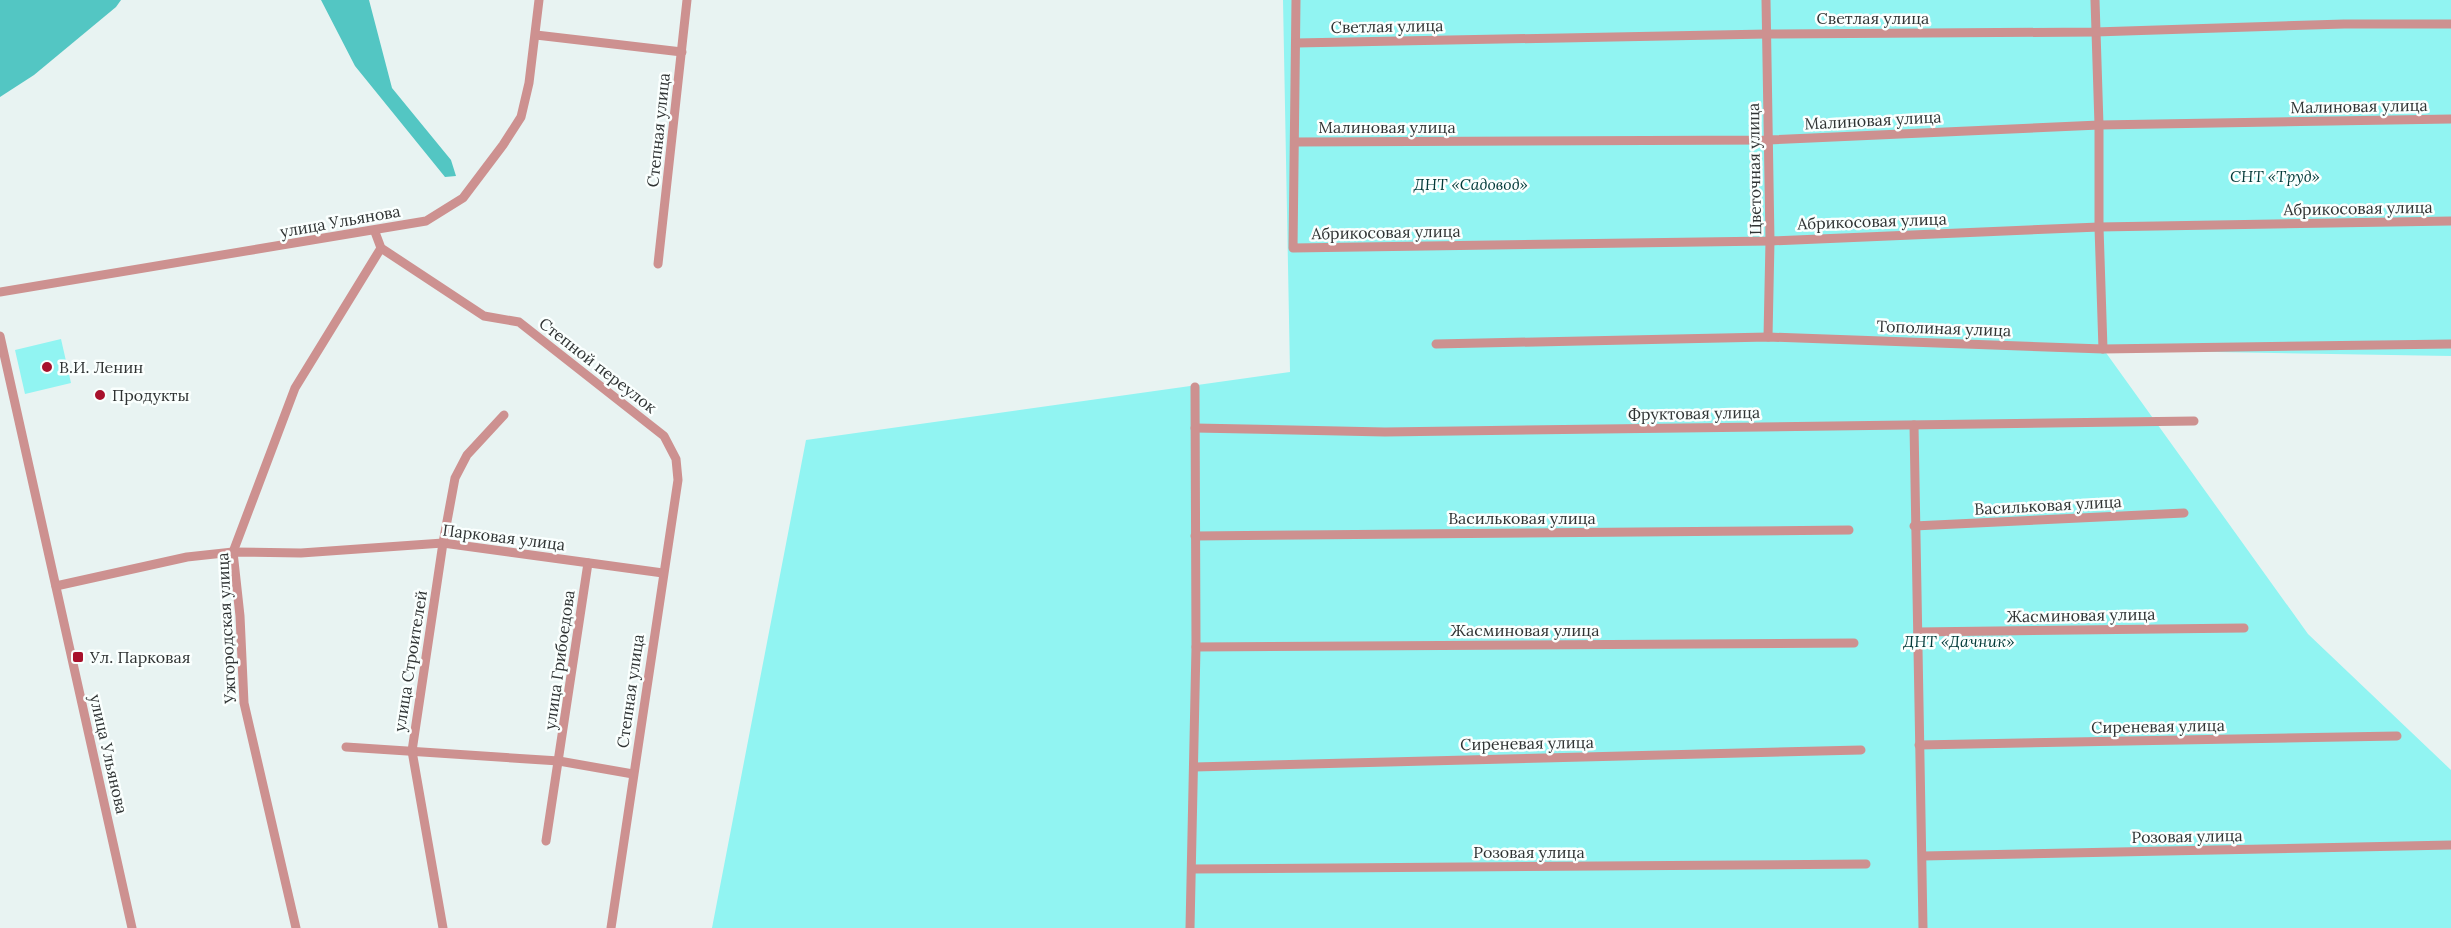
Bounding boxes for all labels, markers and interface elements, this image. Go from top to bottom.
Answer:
street label: Светлая улица [1817,8,1929,28]
street label: Светлая улица [1330,15,1444,37]
street label: Степная улица [642,72,674,188]
street label: Малиновая улица [2290,95,2428,117]
street label: Цветочная улица [1743,103,1765,235]
street label: Малиновая улица [1804,106,1942,134]
street label: Малиновая улица [1318,117,1456,137]
park label: СНТ «Труд» [2230,166,2320,186]
park label: ДНТ «Садовод» [1413,174,1528,194]
street label: Абрикосовая улица [2282,197,2433,219]
street label: улица Ульянова [278,201,402,241]
street label: Абрикосовая улица [1796,208,1947,234]
street label: Абрикосовая улица [1310,221,1461,243]
street label: Степной переулок [535,313,661,417]
street label: Тополиная улица [1876,316,2012,340]
place label: В.И. Ленин [59,357,143,377]
marker: В.И. Ленин [40,360,54,374]
place label: Продукты [112,385,190,405]
marker: Продукты [93,388,107,402]
street label: Фруктовая улица [1628,402,1760,424]
street label: Васильковая улица [1974,491,2122,519]
street label: Васильковая улица [1448,508,1596,528]
street label: Парковая улица [442,520,566,554]
street label: Ужгородская улица [212,552,240,705]
street label: улица Строителей [389,589,431,733]
street label: улица Грибоедова [539,589,579,731]
street label: Жасминовая улица [2006,604,2156,626]
street label: Жасминовая улица [1451,620,1599,640]
park label: ДНТ «Дачник» [1902,631,2015,651]
street label: Степная улица [612,633,648,749]
place label: Ул. Парковая [89,647,190,667]
marker: Ул. Парковая [71,650,85,664]
street label: улица Ульянова [86,692,132,816]
street label: Сиреневая улица [2091,715,2225,737]
street label: Сиреневая улица [1460,732,1594,754]
street label: Розовая улица [2131,825,2243,847]
street label: Розовая улица [1473,842,1585,862]

